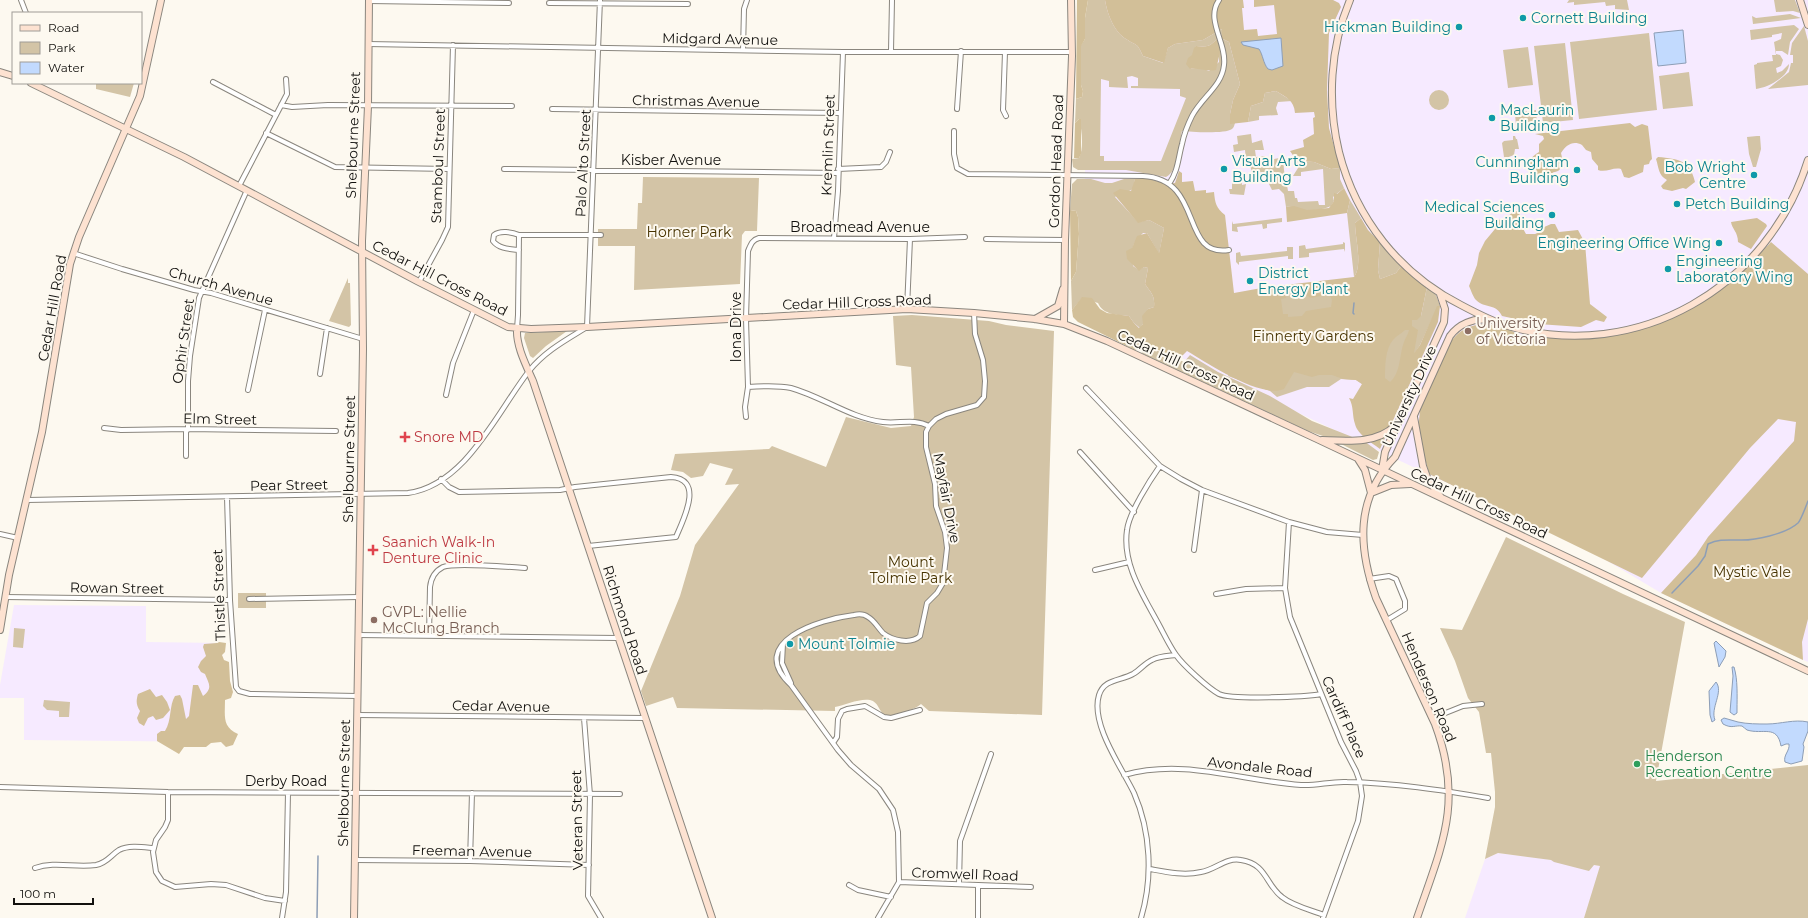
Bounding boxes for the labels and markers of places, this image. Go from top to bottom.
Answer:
place label: Cornett Building [1531,9,1647,27]
marker: Cornett Building [1518,13,1528,23]
place label: Hickman Building [1324,18,1451,36]
marker: Hickman Building [1454,22,1464,32]
place label: MacLaurin Building [1500,101,1574,135]
marker: MacLaurin Building [1487,113,1497,123]
place label: Visual Arts Building [1232,152,1306,186]
place label: Cunningham Building [1476,153,1569,187]
place label: Bob Wright Centre [1664,158,1746,192]
marker: Visual Arts Building [1219,164,1229,174]
marker: Cunningham Building [1572,165,1582,175]
marker: Bob Wright Centre [1749,170,1759,180]
place label: Petch Building [1685,195,1789,213]
place label: Medical Sciences Building [1424,198,1544,232]
marker: Petch Building [1672,199,1682,209]
marker: Medical Sciences Building [1547,210,1557,220]
place label: Engineering Office Wing [1537,234,1711,252]
marker: Engineering Office Wing [1714,238,1724,248]
place label: Engineering Laboratory Wing [1676,252,1793,286]
place label: District Energy Plant [1258,264,1349,298]
marker: Engineering Laboratory Wing [1663,264,1673,274]
marker: District Energy Plant [1245,276,1255,286]
place label: University of Victoria [1476,314,1546,348]
marker: University of Victoria [1463,326,1473,336]
place label: Snore MD [414,428,483,446]
marker: Snore MD [399,431,411,443]
place label: Saanich Walk-In Denture Clinic [382,533,495,567]
marker: Saanich Walk-In Denture Clinic [367,544,379,556]
place label: GVPL: Nellie McClung Branch [382,603,500,637]
marker: GVPL: Nellie McClung Branch [369,615,379,625]
place label: Mount Tolmie [798,635,895,653]
marker: Mount Tolmie [785,639,795,649]
place label: Henderson Recreation Centre [1645,747,1772,781]
marker: Henderson Recreation Centre [1632,759,1642,769]

